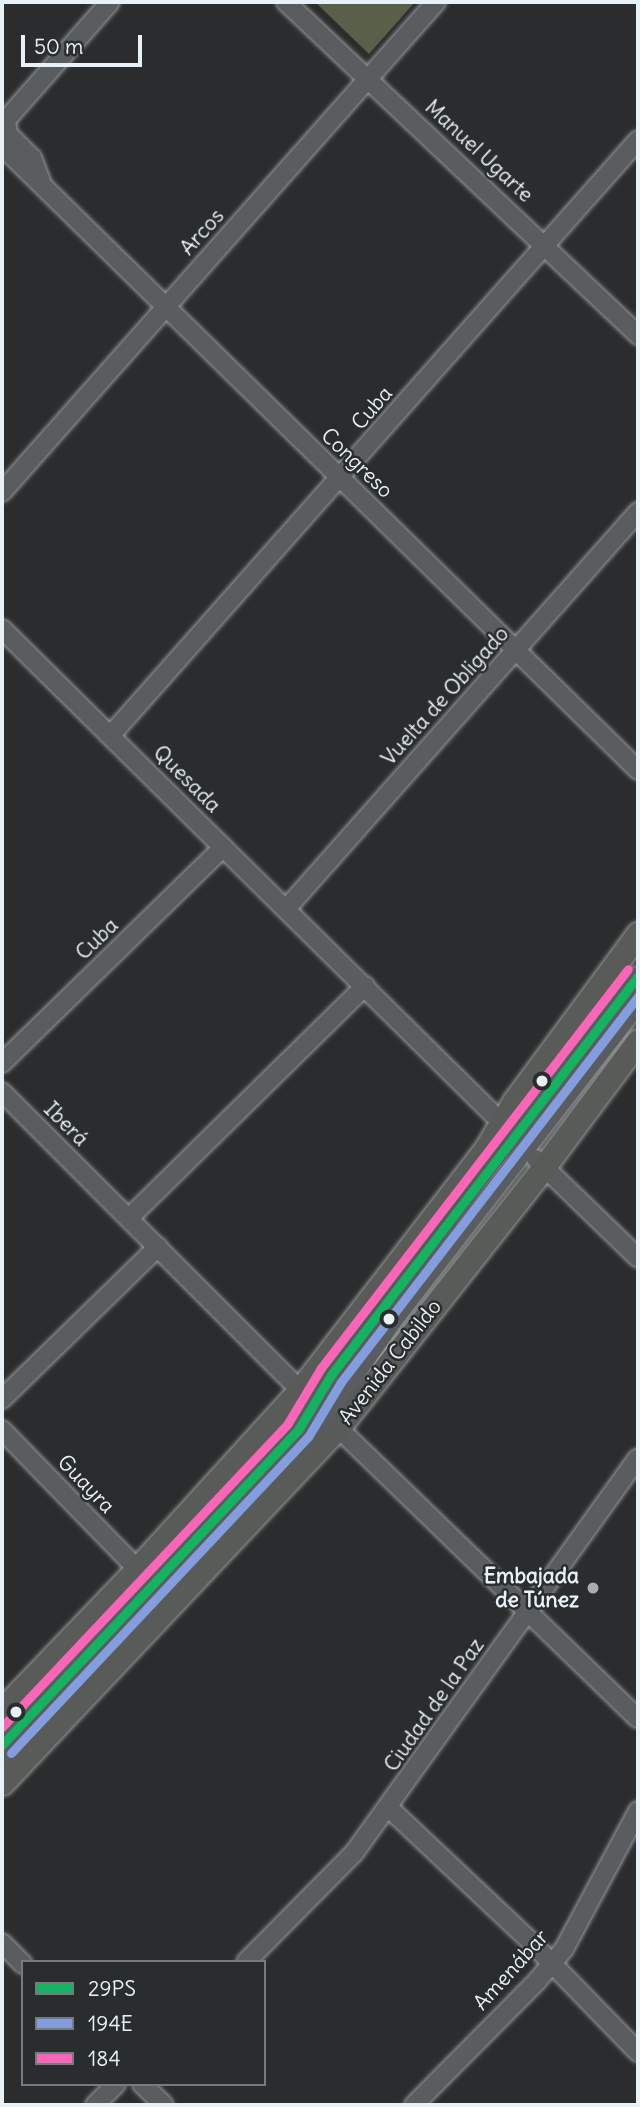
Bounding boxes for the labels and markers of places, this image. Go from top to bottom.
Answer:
unlabelled marker [535,1074,549,1088]
unlabelled marker [382,1312,396,1326]
place label: Embajada de Túnez [484,1563,579,1613]
marker: Embajada de Túnez [585,1580,601,1596]
unlabelled marker [9,1705,23,1719]

